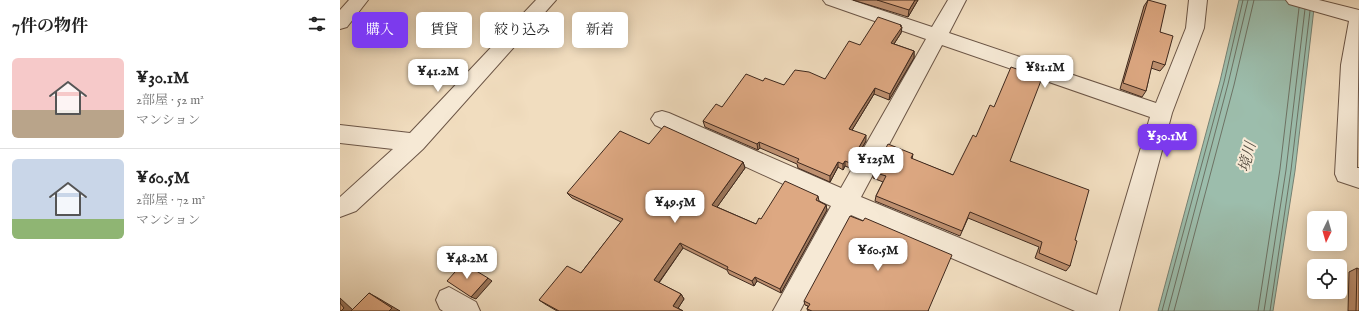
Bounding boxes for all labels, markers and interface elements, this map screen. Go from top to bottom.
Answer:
chip: 購入 [352,12,408,48]
chip: 賃貸 [416,12,472,48]
chip: 絞り込み [480,12,564,48]
chip: 新着 [572,12,628,48]
icon: filters [306,13,328,35]
text: 7件の物件 [12,16,88,37]
pin: ¥81.1M [1012,55,1078,89]
pin: ¥41.2M [405,59,471,93]
text: ¥81.1M [1025,59,1065,76]
text: ¥41.2M [417,63,459,80]
text: ¥30.1M [136,68,189,89]
icon: home [44,74,92,122]
text: 2部屋 · 52 m² [136,92,204,109]
text: マンション [136,112,200,129]
pin: ¥30.1M [1134,124,1200,158]
text: ¥30.1M [1147,128,1187,145]
water label: 境川 [1234,138,1261,174]
pin: ¥125M [848,147,904,181]
text: ¥125M [857,151,895,168]
text: ¥60.5M [136,168,190,189]
icon: home [44,175,92,223]
pin: ¥49.5M [642,190,708,224]
text: 2部屋 · 72 m² [136,192,205,209]
text: ¥49.5M [654,194,696,211]
north arrow [1307,211,1347,251]
map controls [1307,211,1347,299]
text: マンション [136,212,200,229]
pin: ¥60.5M [845,238,911,272]
text: ¥60.5M [857,242,899,259]
pin: ¥48.2M [434,246,500,280]
text: ¥48.2M [446,250,488,267]
button: locate [1307,259,1347,299]

